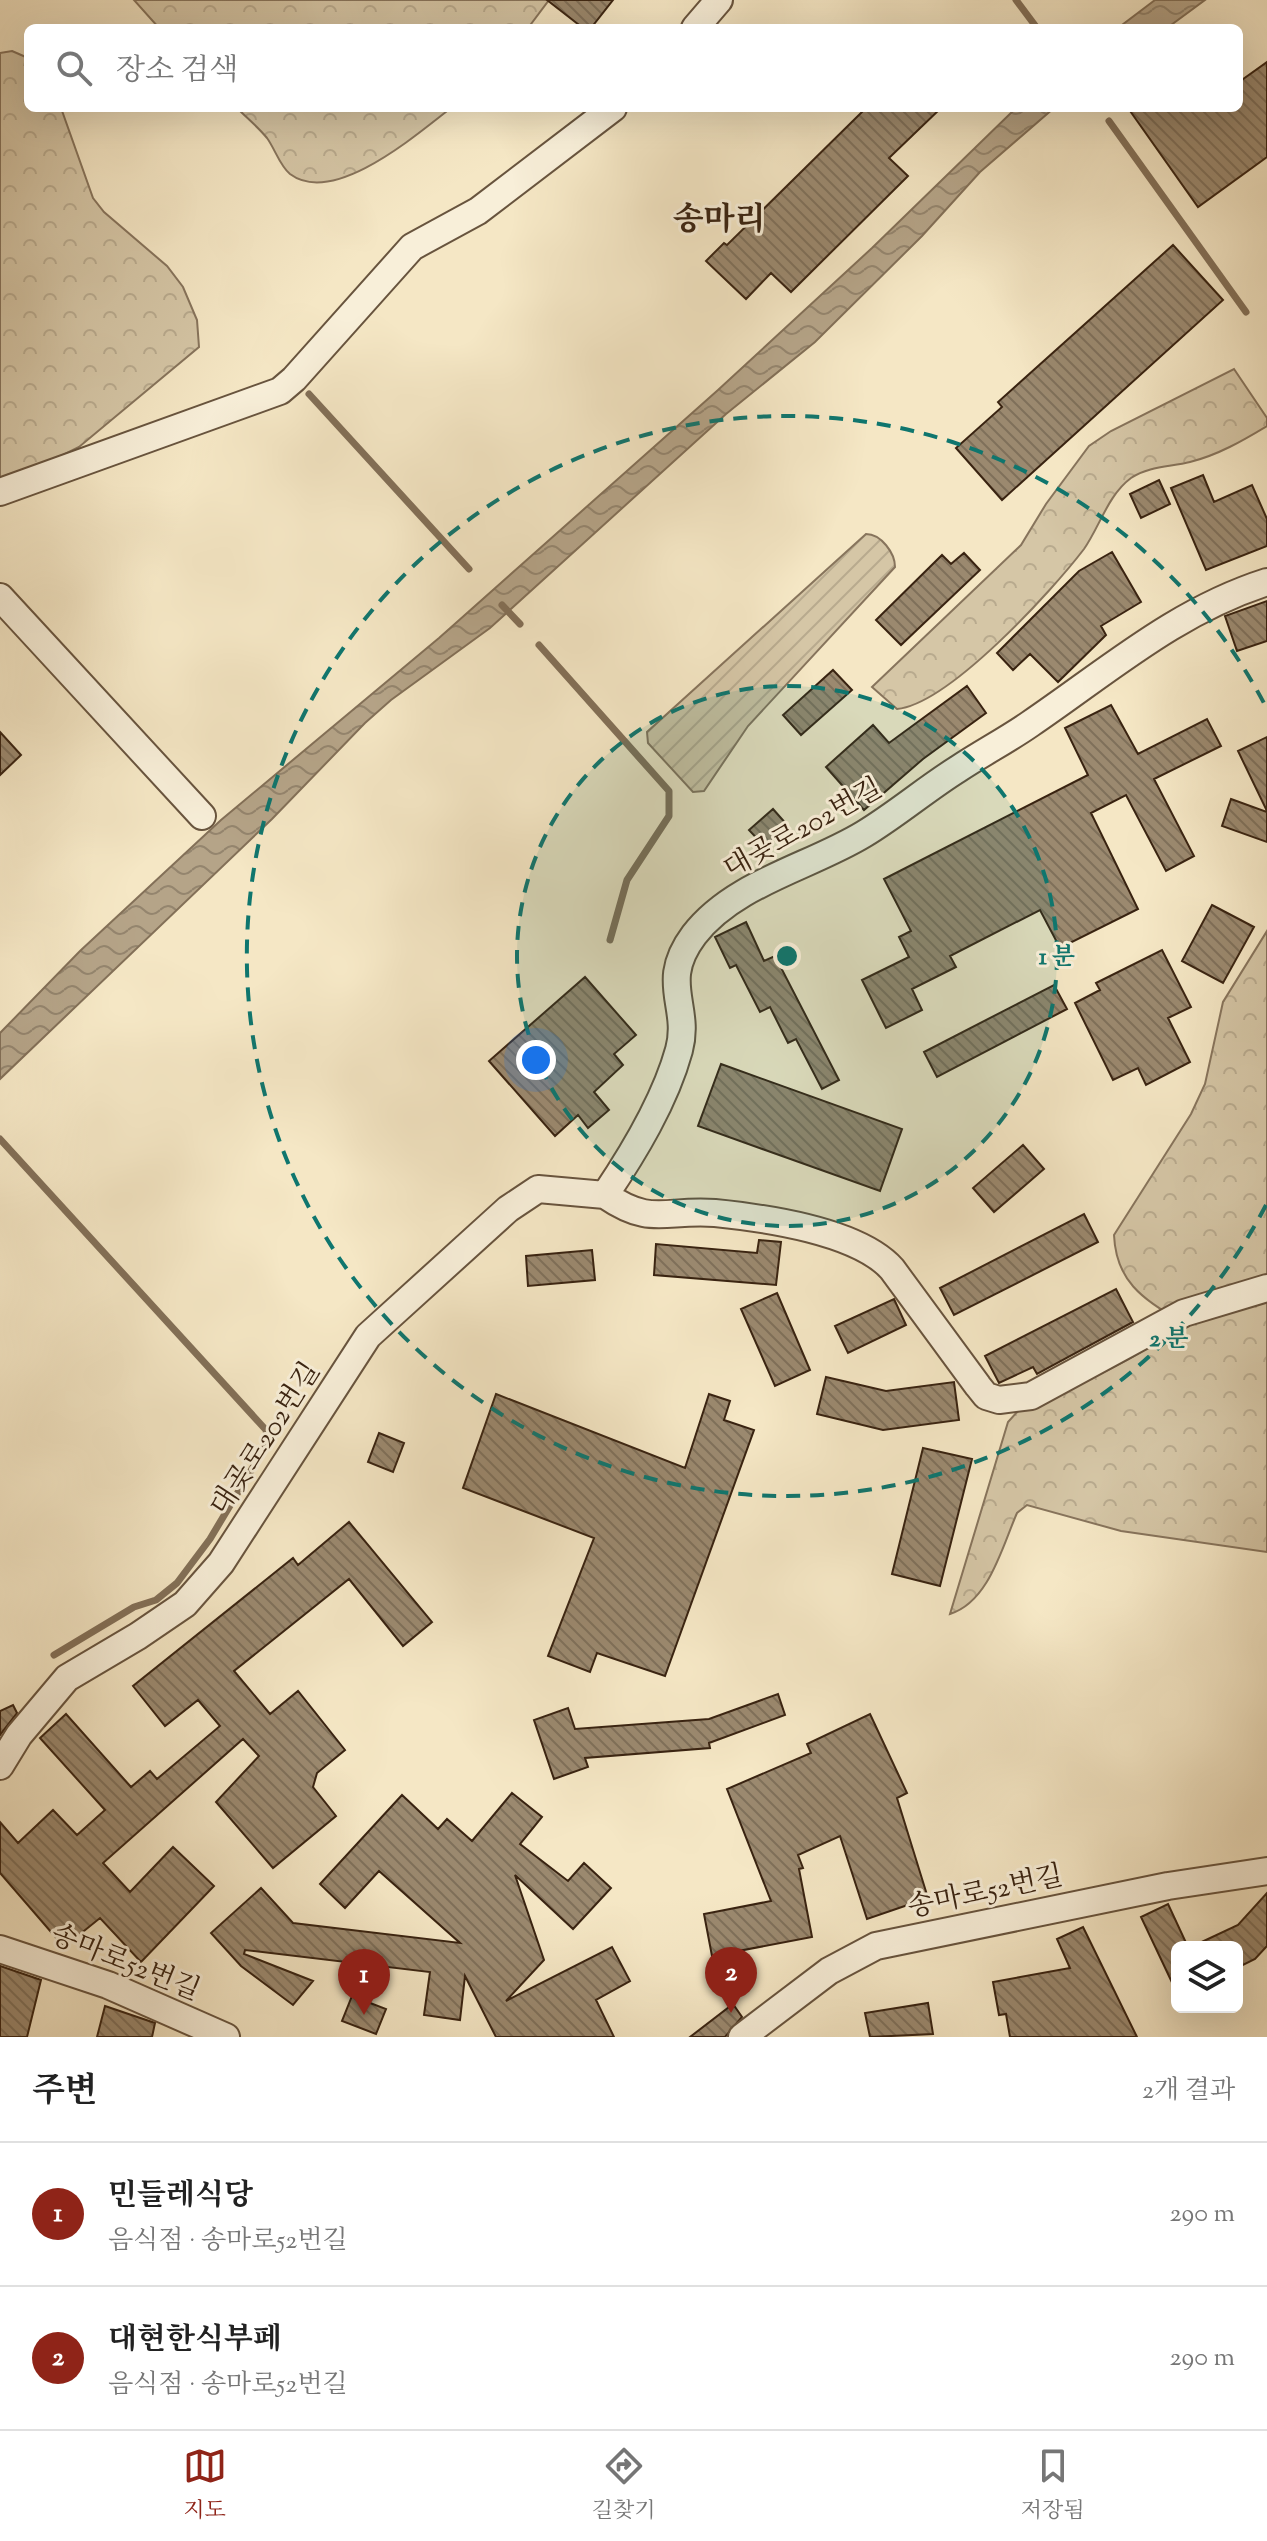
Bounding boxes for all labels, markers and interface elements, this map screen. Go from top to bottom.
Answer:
search box [24,24,1243,112]
icon: search [52,46,96,90]
text: 장소 검색 [116,50,238,93]
district label: 송마리 [673,198,765,244]
street label: 대곶로202번길 [717,769,890,890]
text: 1 분 [1039,941,1075,975]
centre of rings [773,942,801,970]
your location [516,1040,556,1080]
text: 2 분 [1149,1323,1189,1357]
street label: 대곶로202번길 [202,1355,331,1524]
street label: 송마로52번길 [904,1857,1067,1929]
street label: 송마로52번길 [44,1916,206,2012]
map controls [1171,1941,1243,2013]
button: layers [1171,1941,1243,2013]
pin: 2 [705,1947,757,2013]
pin: 1 [338,1949,390,2015]
text: 주변 [32,2068,98,2117]
text: 2개 결과 [1142,2073,1235,2110]
text: 민들레식당 [108,2175,253,2218]
text: 1 [54,2196,62,2233]
text: 290 m [1169,2196,1235,2233]
text: 음식점 · 송마로52번길 [108,2223,348,2260]
text: 대현한식부페 [108,2319,282,2362]
text: 2 [52,2340,64,2377]
text: 290 m [1169,2340,1235,2377]
text: 음식점 · 송마로52번길 [108,2367,348,2404]
tab: 지도 [183,2444,227,2528]
tab: 길찾기 [592,2444,656,2528]
tab: 저장됨 [1021,2444,1084,2528]

